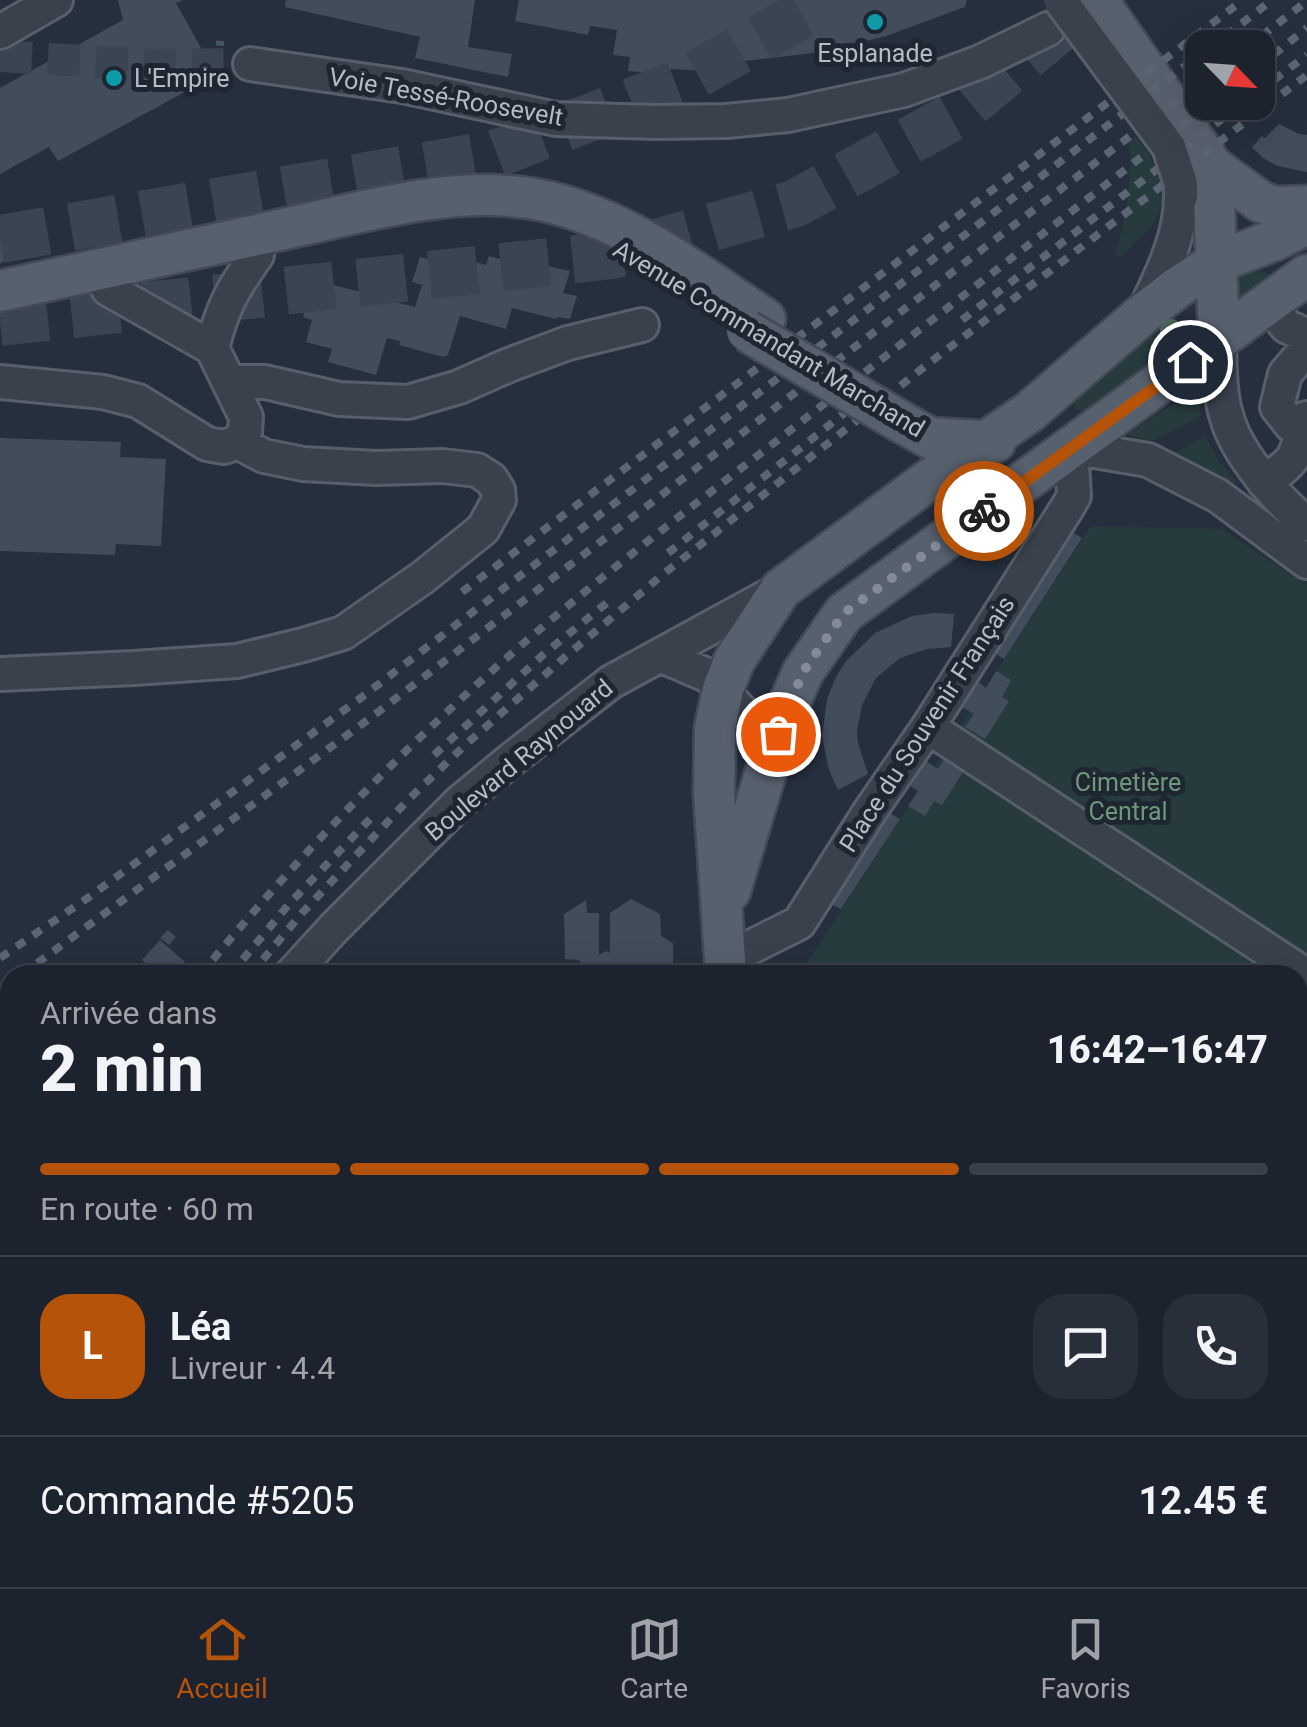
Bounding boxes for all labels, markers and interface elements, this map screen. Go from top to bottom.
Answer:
marker: Esplanade [864,11,886,33]
north arrow [1185,30,1275,120]
map controls [1185,30,1275,120]
place label: Esplanade [817,39,933,68]
street label: Voie Tessé-Roosevelt [327,62,565,132]
place label: L'Empire [134,64,230,93]
marker: L'Empire [103,67,125,89]
street label: Avenue Commandant Marchand [608,234,930,444]
pin [1148,320,1233,405]
icon: home [1163,335,1218,390]
courier [934,461,1034,561]
icon: bike [957,484,1012,539]
street label: Place du Souvenir Français [833,591,1021,857]
street label: Boulevard Raynouard [420,673,618,847]
pin [736,692,821,777]
icon: bag [751,707,806,762]
park label: Cimetière Central [1075,768,1181,826]
text: Arrivée dans [40,994,217,1032]
text: 16:42–16:47 [1047,1028,1268,1072]
text: 2 min [40,1031,204,1107]
text: En route · 60 m [40,1190,254,1228]
button: chat [1033,1294,1138,1399]
button: phone [1163,1294,1268,1399]
text: Léa [170,1305,231,1349]
text: L [82,1324,103,1368]
text: Livreur · 4.4 [170,1349,335,1387]
text: Commande #5205 [40,1479,355,1523]
text: 12.45 € [1139,1479,1268,1523]
tab: Accueil [176,1612,268,1705]
tab: Carte [620,1612,688,1705]
tab: Favoris [1041,1612,1131,1705]

